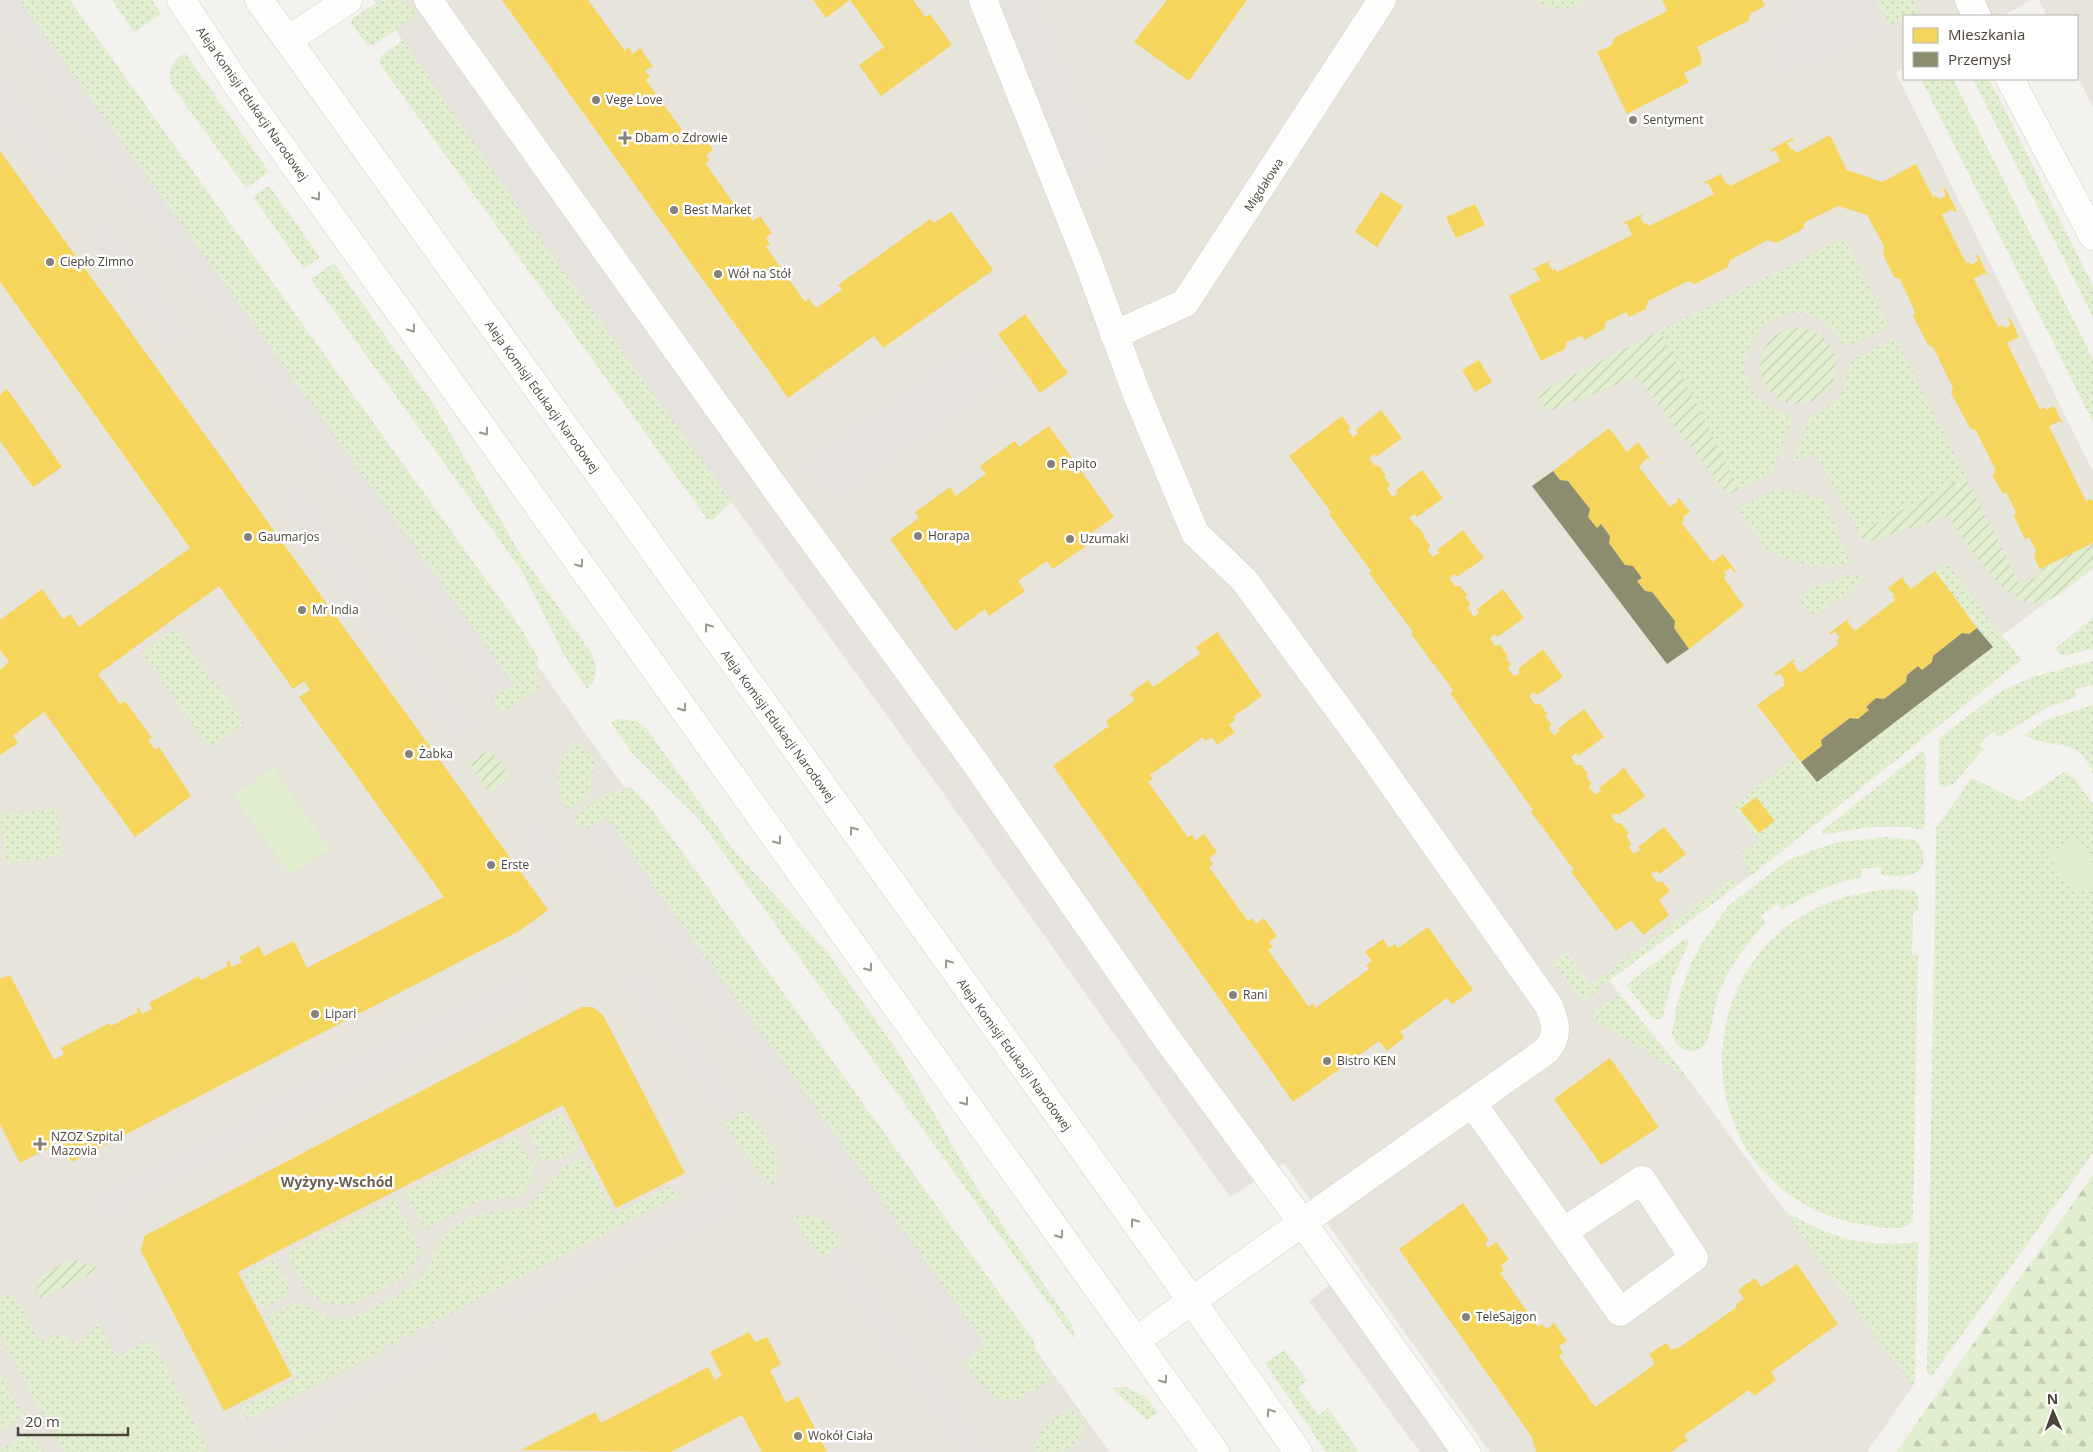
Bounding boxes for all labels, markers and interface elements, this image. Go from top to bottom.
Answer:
legend [1903,15,2078,80]
street label: Aleja Komisji Edukacji Narodowej [193,23,312,184]
text: Mieszkania [1948,24,2025,44]
text: Przemysł [1948,49,2011,69]
place label: Vege Love [606,91,663,108]
marker: Vege Love [590,94,602,106]
place label: Sentyment [1643,111,1703,128]
marker: Sentyment [1627,114,1639,126]
place label: Dbam o Zdrowie [635,129,728,146]
marker: Dbam o Zdrowie [619,132,631,144]
street label: Migdałowa [1240,155,1287,215]
one-way arrow [311,191,320,201]
place label: Best Market [684,201,751,218]
marker: Best Market [668,204,680,216]
place label: Ciepło Zimno [60,253,134,270]
marker: Ciepło Zimno [44,256,56,268]
place label: Wół na Stół [728,265,792,282]
marker: Wół na Stół [712,268,724,280]
street label: Aleja Komisji Edukacji Narodowej [481,317,604,476]
one-way arrow [406,323,415,333]
one-way arrow [479,426,488,436]
place label: Papito [1061,455,1097,472]
marker: Papito [1045,458,1057,470]
place label: Horapa [928,527,970,544]
place label: Gaumarjos [258,528,320,545]
marker: Horapa [912,530,924,542]
place label: Uzumaki [1080,530,1129,547]
marker: Gaumarjos [242,531,254,543]
marker: Uzumaki [1064,533,1076,545]
one-way arrow [574,558,582,567]
place label: Mr India [312,601,359,618]
marker: Mr India [296,604,308,616]
one-way arrow [705,624,713,633]
street label: Aleja Komisji Edukacji Narodowej [717,646,840,805]
one-way arrow [677,703,686,712]
place label: Żabka [419,745,453,762]
marker: Żabka [403,748,415,760]
one-way arrow [850,827,859,836]
one-way arrow [771,835,781,844]
place label: Erste [501,856,530,873]
marker: Erste [485,859,497,871]
one-way arrow [945,959,954,968]
one-way arrow [863,962,872,972]
street label: Aleja Komisji Edukacji Narodowej [953,975,1076,1134]
place label: Rani [1243,986,1267,1003]
marker: Rani [1227,989,1239,1001]
place label: Lipari [325,1005,356,1022]
marker: Lipari [309,1008,321,1020]
place label: Bistro KEN [1337,1052,1396,1069]
marker: Bistro KEN [1321,1055,1333,1067]
one-way arrow [959,1097,968,1106]
place label: NZOZ Szpital Mazovia [51,1128,123,1159]
marker: NZOZ Szpital Mazovia [33,1137,47,1151]
district label: Wyżyny-Wschód [281,1172,393,1191]
one-way arrow [1132,1219,1140,1228]
one-way arrow [1054,1229,1063,1238]
place label: TeleSajgon [1476,1308,1537,1325]
marker: TeleSajgon [1460,1311,1472,1323]
one-way arrow [1158,1374,1167,1384]
north arrow [2028,1387,2078,1437]
text: N [2047,1389,2059,1408]
scale bar [18,1404,128,1436]
one-way arrow [1267,1408,1276,1418]
text: 20 m [25,1411,60,1431]
place label: Wokół Ciała [808,1427,873,1444]
marker: Wokół Ciała [792,1430,804,1442]

